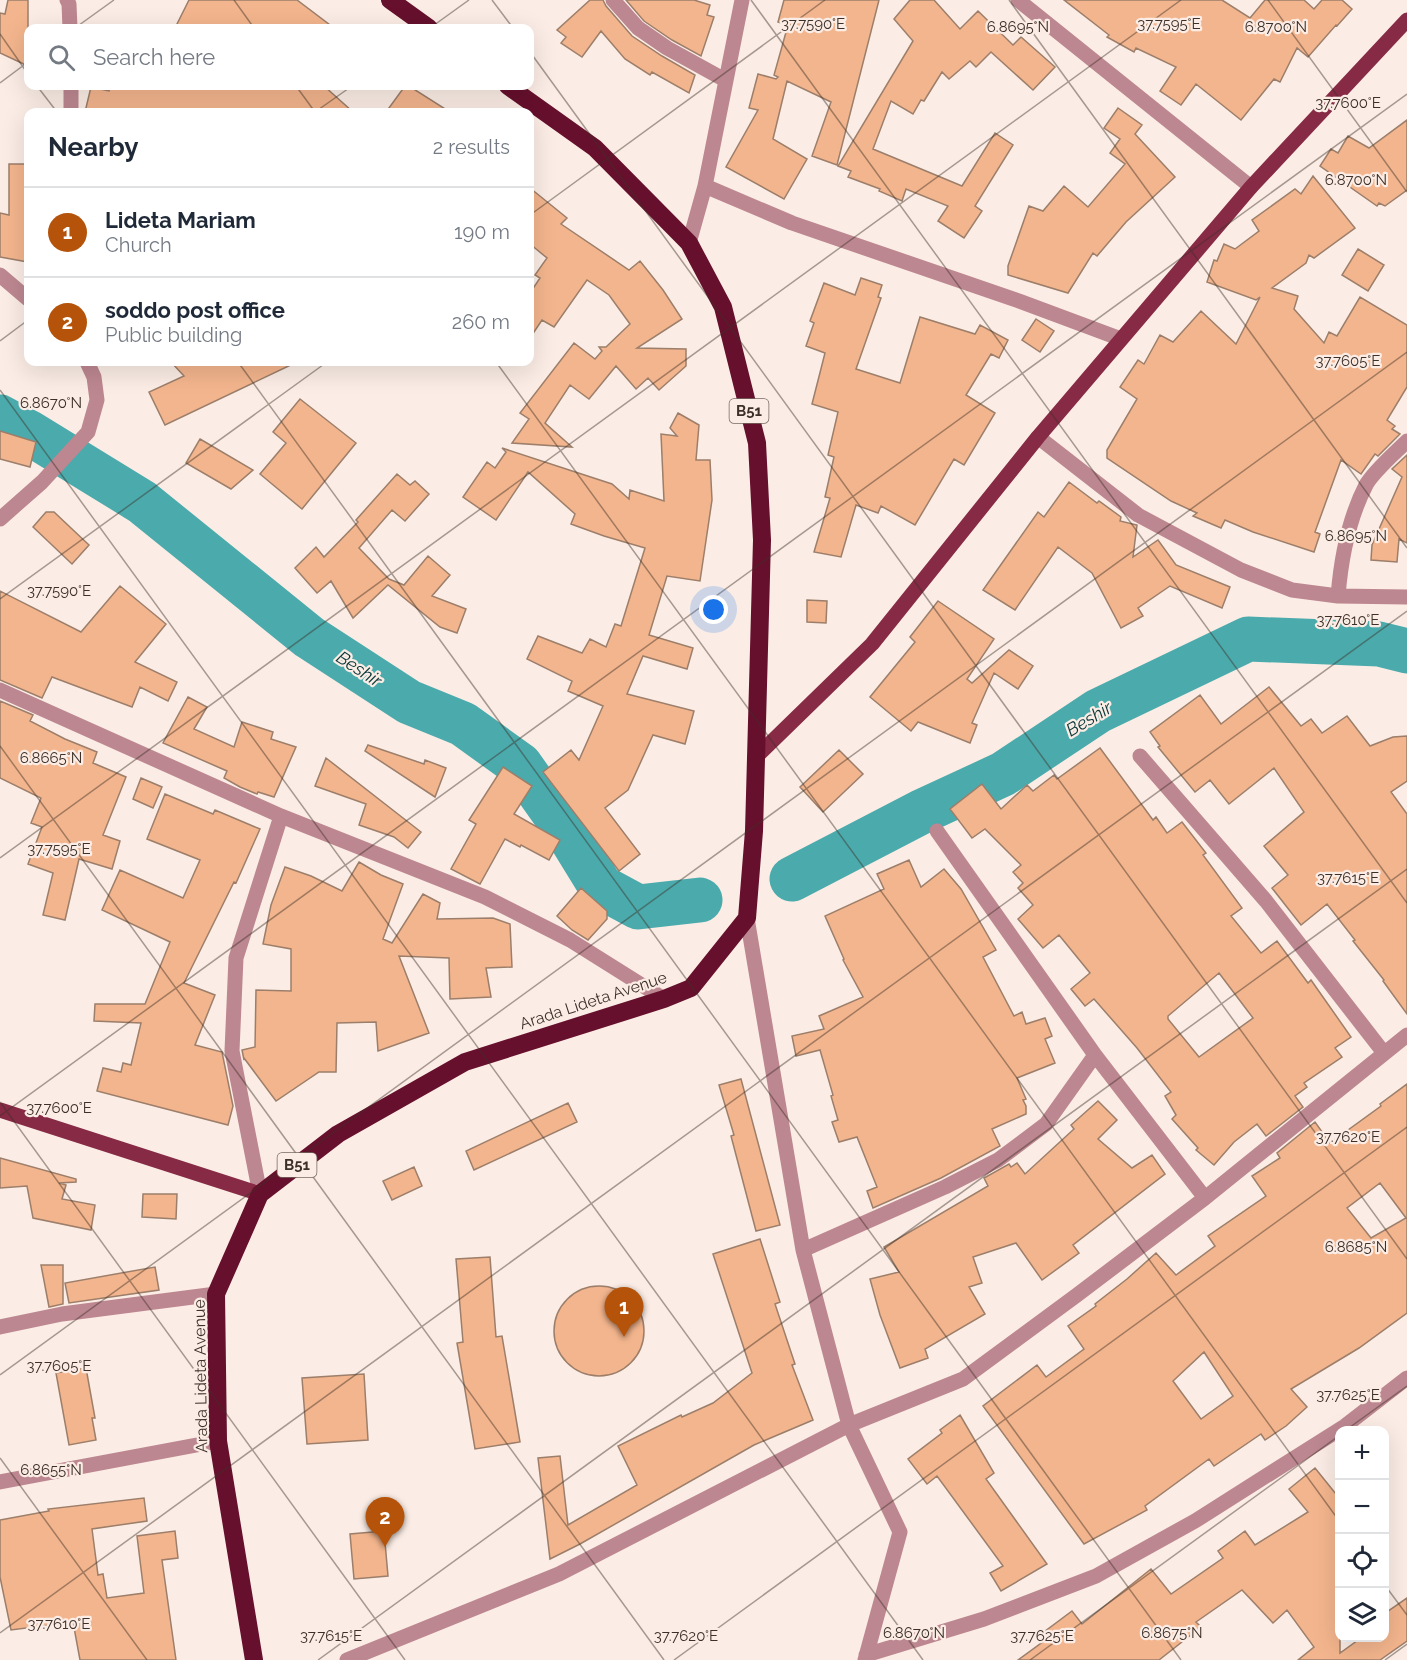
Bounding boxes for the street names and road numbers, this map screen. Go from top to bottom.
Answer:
road number: B51 [730,399,768,423]
street label: Arada Lideta Avenue [517,968,669,1033]
road number: B51 [278,1153,316,1177]
street label: Arada Lideta Avenue [190,1299,211,1453]

